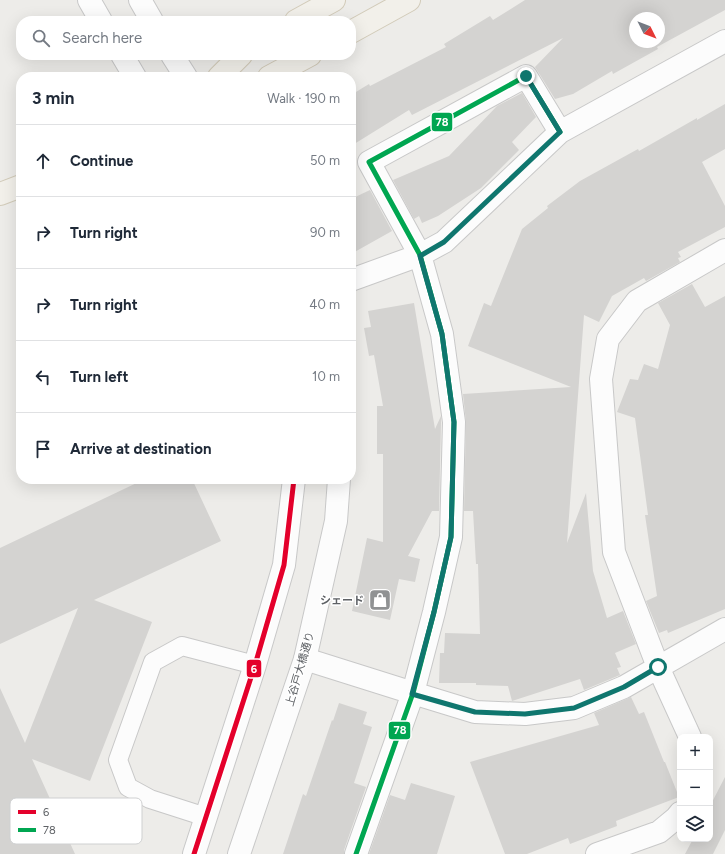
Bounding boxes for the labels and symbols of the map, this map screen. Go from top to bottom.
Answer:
north arrow [629,12,665,48]
route end [517,67,535,85]
line badge: 78 [431,112,453,132]
text: 78 [436,116,449,129]
shop icon: シェード [367,587,393,613]
place label: シェード [320,594,364,607]
street label: 上谷戸大橋通り [283,630,317,708]
route start [649,658,667,676]
line badge: 6 [246,659,262,678]
text: 6 [251,663,258,676]
line badge: 78 [388,721,411,740]
text: 78 [394,724,407,737]
legend [10,798,142,844]
text: 6 [43,806,49,819]
text: 78 [43,824,56,837]

